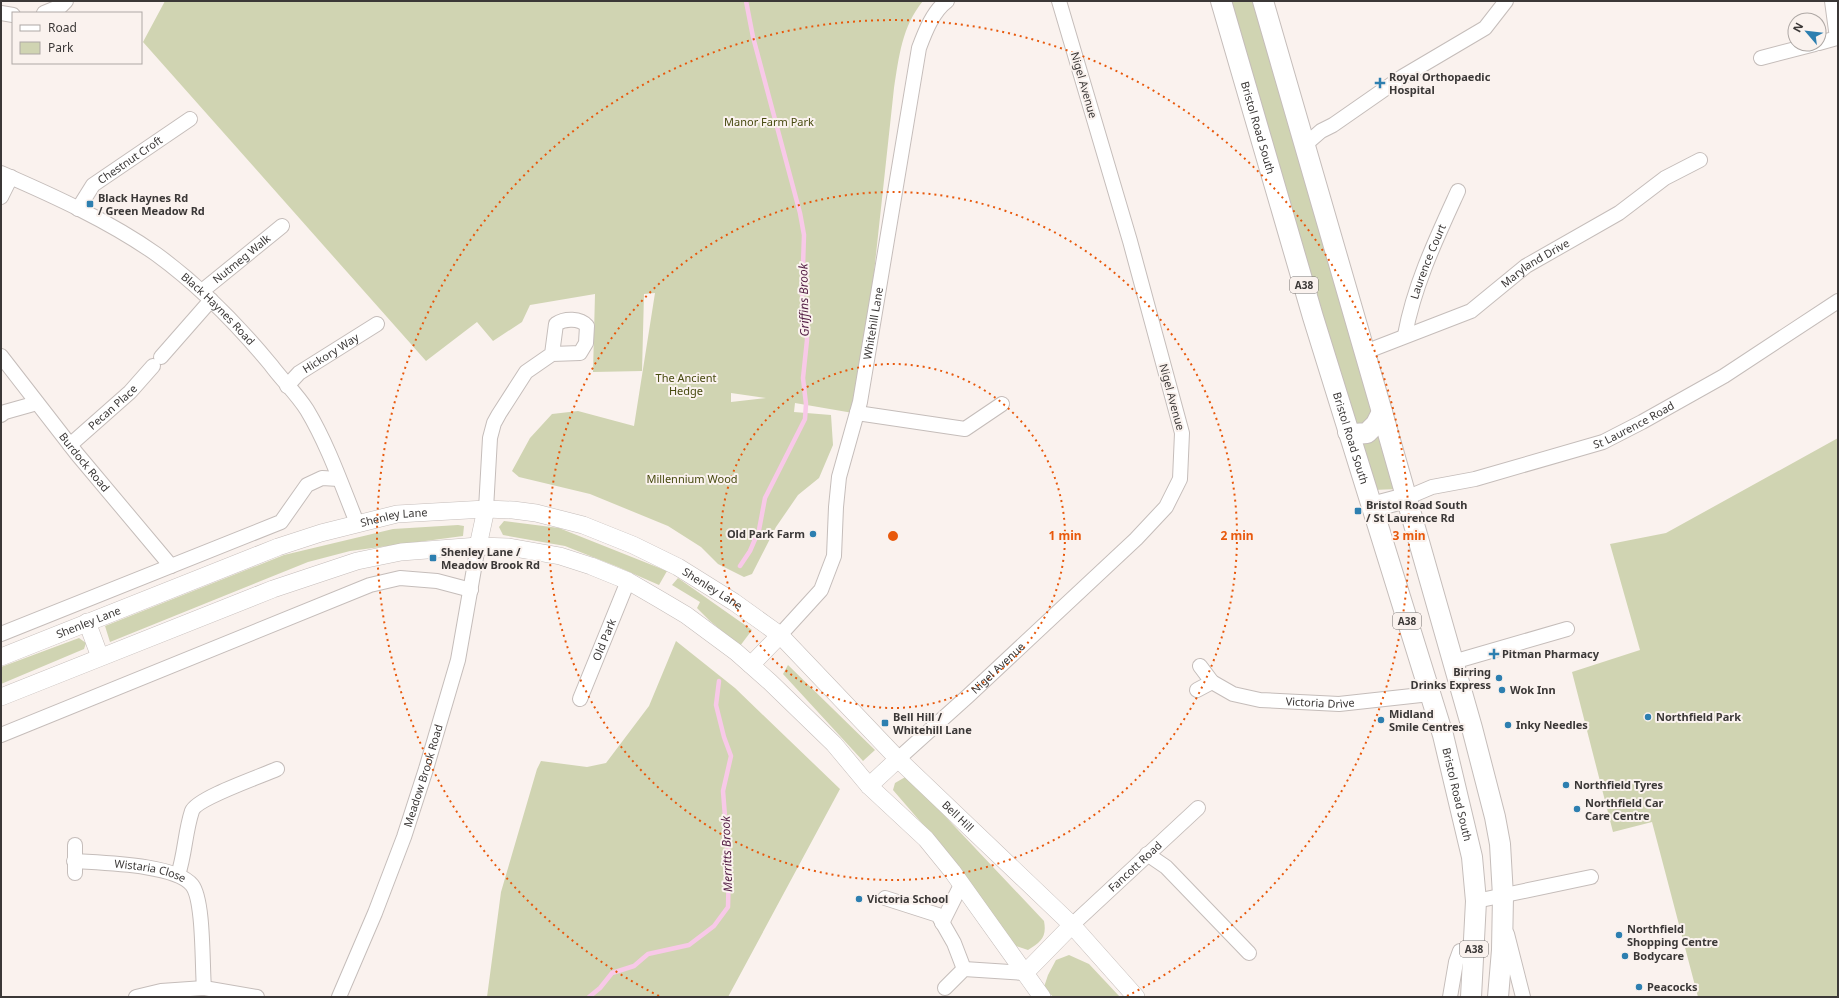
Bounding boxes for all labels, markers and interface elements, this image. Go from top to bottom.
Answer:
legend [12,12,142,64]
north arrow [1787,12,1827,52]
text: Road [48,19,77,36]
text: N [1789,20,1806,35]
text: Park [48,39,74,56]
street label: Nigel Avenue [1068,50,1101,120]
place label: Royal Orthopaedic Hospital [1389,69,1491,97]
marker: Royal Orthopaedic Hospital [1374,77,1386,89]
street label: Bristol Road South [1238,80,1279,176]
park label: Manor Farm Park [724,114,814,129]
street label: Chestnut Croft [94,132,165,187]
place label: Black Haynes Rd / Green Meadow Rd [98,190,205,218]
marker: Black Haynes Rd / Green Meadow Rd [85,199,95,209]
street label: Laurence Court [1406,222,1449,301]
street label: Nutmeg Walk [209,230,273,286]
street label: Maryland Drive [1498,235,1572,291]
water label: Griffins Brook [794,262,813,337]
street label: Black Haynes Road [178,269,258,348]
road number: A38 [1290,277,1318,293]
street label: Whitehill Lane [859,286,886,361]
street label: Hickory Way [299,329,362,376]
street label: Nigel Avenue [1156,362,1189,432]
park label: The Ancient Hedge [656,370,716,398]
street label: Pecan Place [84,381,140,433]
street label: Bristol Road South [1330,390,1373,486]
street label: St Laurence Road [1591,397,1677,452]
street label: Burdock Road [56,429,113,495]
park label: Millennium Wood [646,471,738,486]
place label: Bristol Road South / St Laurence Rd [1366,497,1467,525]
street label: Shenley Lane [358,504,428,530]
marker: Bristol Road South / St Laurence Rd [1353,506,1363,516]
place label: Old Park Farm [727,526,805,541]
text: 1 min [1048,527,1082,544]
text: 2 min [1220,527,1254,544]
text: 3 min [1392,527,1426,544]
marker: Old Park Farm [808,529,818,539]
centre of rings [886,529,900,543]
place label: Shenley Lane / Meadow Brook Rd [441,544,540,572]
marker: Shenley Lane / Meadow Brook Rd [428,553,438,563]
street label: Shenley Lane [680,564,746,613]
street label: Shenley Lane [54,602,123,641]
road number: A38 [1393,613,1421,629]
street label: Old Park [588,616,619,663]
street label: Nigel Avenue [967,639,1028,697]
place label: Pitman Pharmacy [1502,646,1600,661]
marker: Pitman Pharmacy [1489,649,1499,659]
place label: Birring Drinks Express [1411,664,1491,692]
marker: Birring Drinks Express [1494,673,1504,683]
place label: Wok Inn [1510,682,1556,697]
marker: Wok Inn [1497,685,1507,695]
street label: Victoria Drive [1285,693,1355,711]
place label: Midland Smile Centres [1389,706,1465,734]
place label: Bell Hill / Whitehill Lane [893,709,972,737]
place label: Northfield Park [1656,709,1741,724]
marker: Northfield Park [1643,712,1653,722]
marker: Midland Smile Centres [1376,715,1386,725]
place label: Inky Needles [1516,717,1588,732]
marker: Bell Hill / Whitehill Lane [880,718,890,728]
marker: Inky Needles [1503,720,1513,730]
street label: Meadow Brook Road [400,722,446,829]
street label: Bristol Road South [1439,746,1476,843]
place label: Northfield Tyres [1574,777,1664,792]
marker: Northfield Tyres [1561,780,1571,790]
place label: Northfield Car Care Centre [1585,795,1664,823]
street label: Bell Hill [939,797,977,835]
marker: Northfield Car Care Centre [1572,804,1582,814]
water label: Merritts Brook [717,815,736,892]
street label: Fancott Road [1105,838,1165,895]
street label: Wistaria Close [114,856,189,885]
place label: Victoria School [867,891,948,906]
marker: Victoria School [854,894,864,904]
place label: Northfield Shopping Centre [1627,921,1718,949]
marker: Northfield Shopping Centre [1614,930,1624,940]
road number: A38 [1460,941,1488,957]
place label: Bodycare [1633,948,1684,963]
marker: Bodycare [1620,951,1630,961]
place label: Peacocks [1647,979,1698,994]
marker: Peacocks [1634,982,1644,992]

